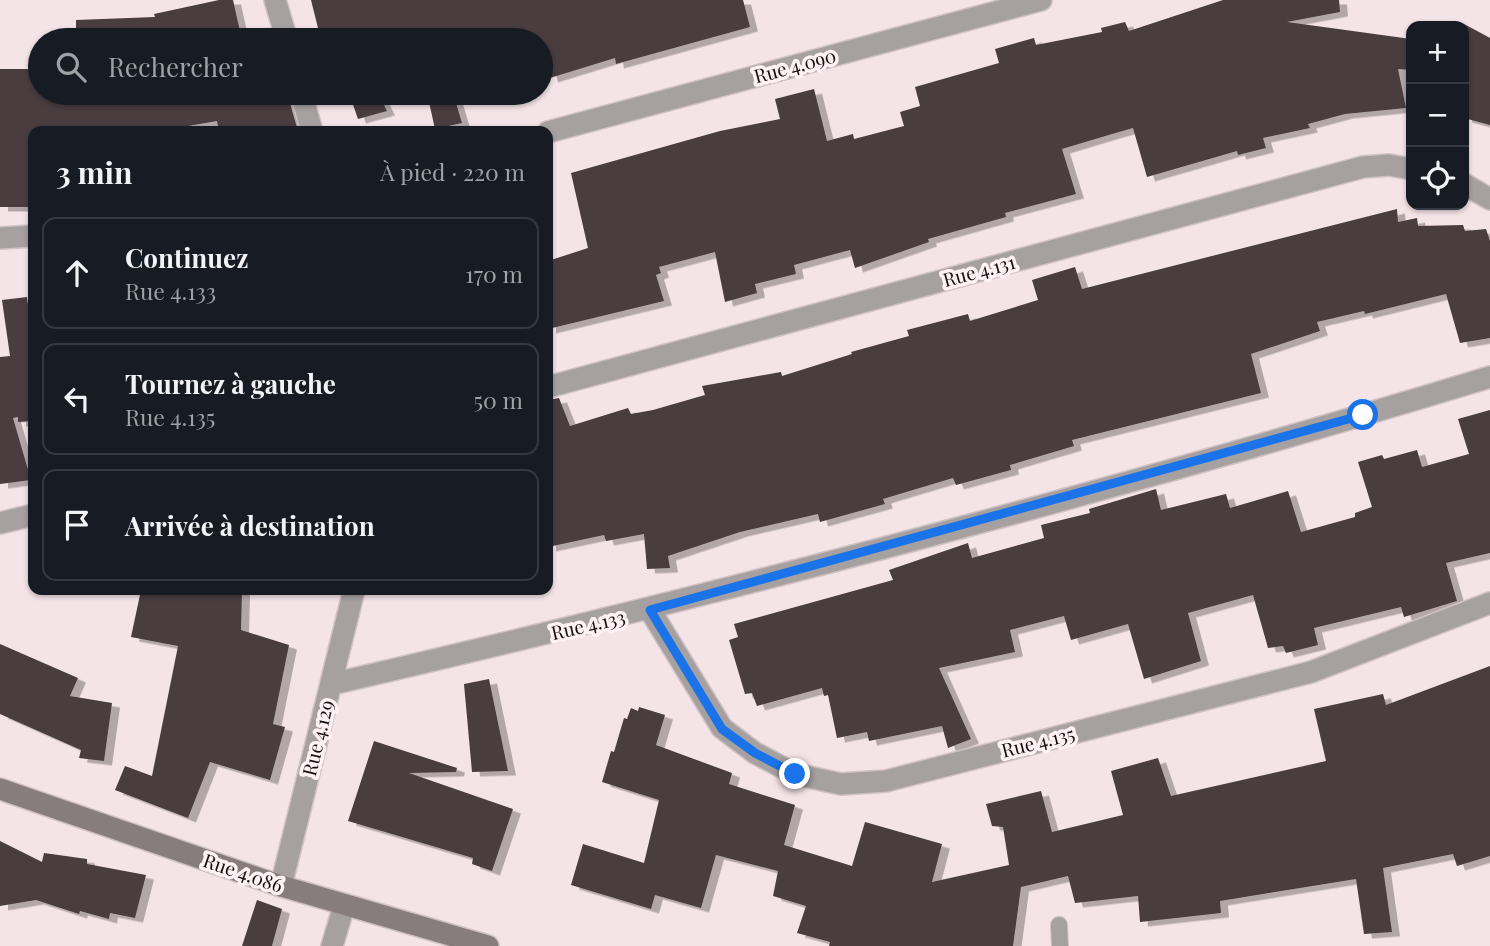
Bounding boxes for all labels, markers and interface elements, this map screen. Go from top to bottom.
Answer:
map controls [1406,21,1469,210]
button: + [1406,21,1469,84]
search box [28,28,553,105]
street label: Rue 4.090 [751,42,839,88]
icon: search [52,48,90,86]
text: Rechercher [108,49,243,84]
button: − [1406,84,1469,147]
button: locate [1406,147,1469,210]
text: 3 min [56,152,132,192]
text: À pied · 220 m [380,156,525,187]
text: Continuez [125,240,248,275]
street label: Rue 4.131 [940,248,1018,292]
icon: ahead [58,254,96,292]
text: 170 m [465,258,523,289]
text: Rue 4.133 [125,275,216,306]
text: Tournez à gauche [125,366,336,401]
icon: left [58,380,96,418]
text: 50 m [474,384,523,415]
route start [1347,399,1378,430]
text: Rue 4.135 [125,401,215,432]
icon: arrive [58,506,96,544]
text: Arrivée à destination [125,508,375,543]
street label: Rue 4.133 [548,603,627,645]
street label: Rue 4.129 [295,697,339,778]
street label: Rue 4.135 [998,719,1077,763]
route end [779,758,810,789]
street label: Rue 4.086 [200,846,287,898]

